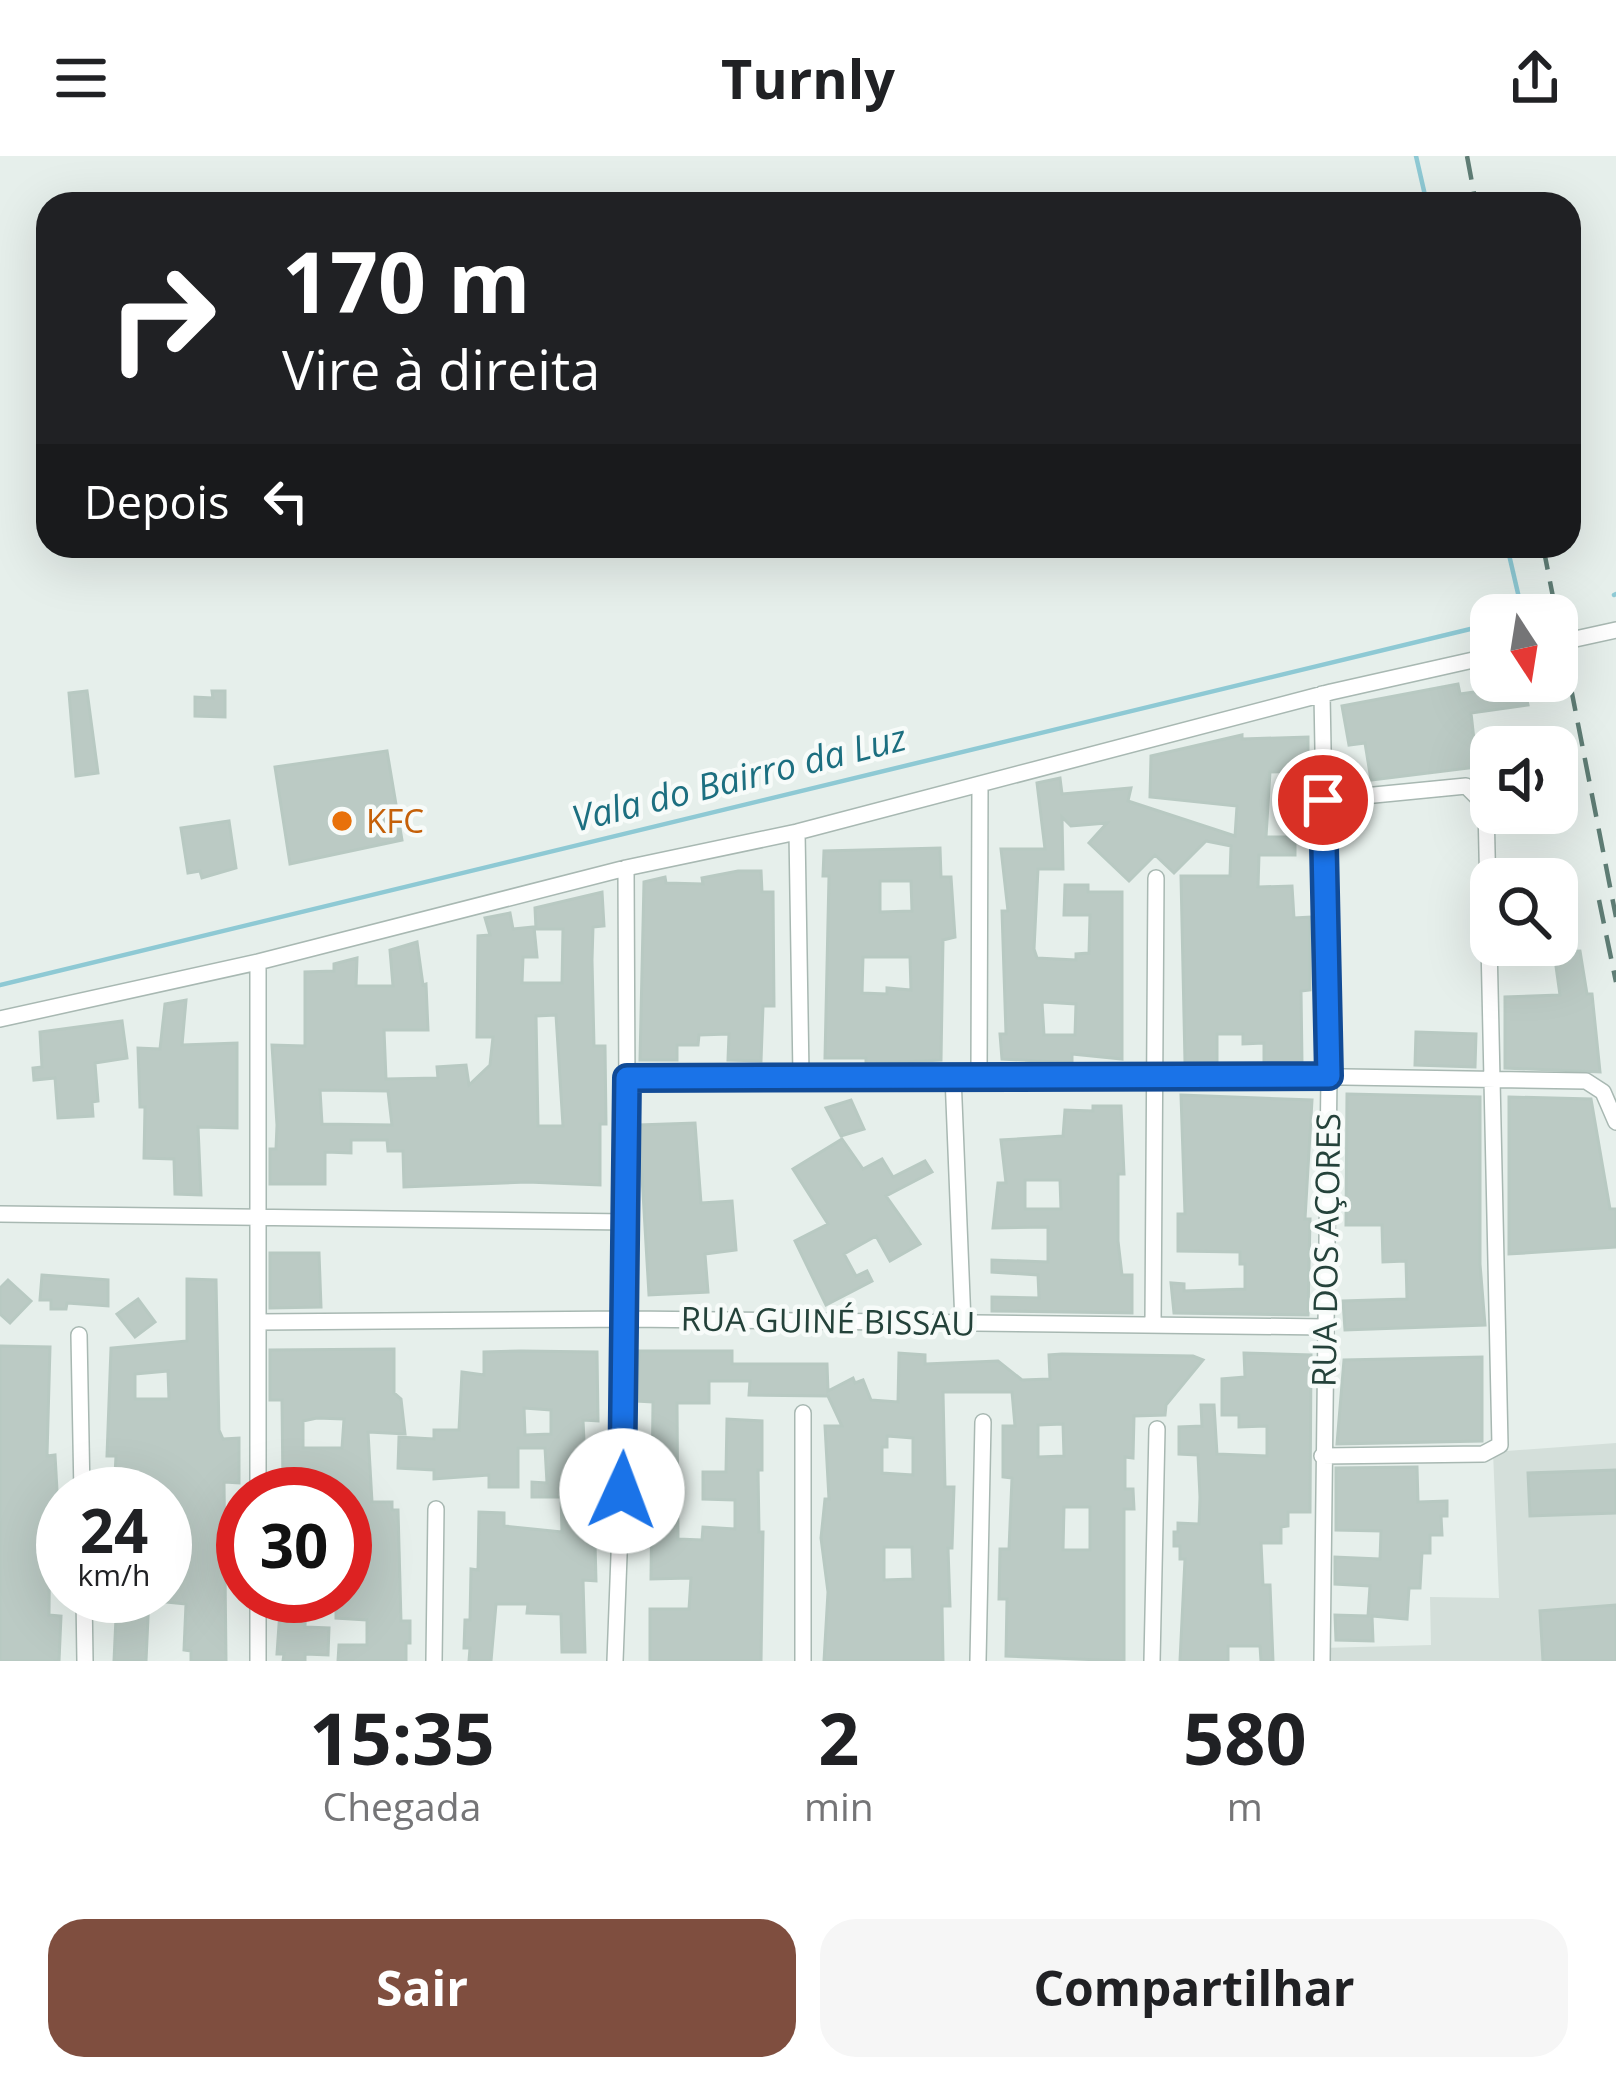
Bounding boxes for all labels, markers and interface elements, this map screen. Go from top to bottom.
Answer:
text: Turnly [721,41,895,115]
icon: menu [48,45,114,111]
icon: share [1502,45,1568,111]
text: 170 m [282,223,530,338]
icon: right [84,240,240,396]
text: Vire à direita [282,332,600,406]
icon: left [253,468,319,534]
text: Depois [84,471,229,532]
north arrow [1470,594,1578,702]
map controls [1470,594,1578,966]
water label: Vala do Bairro da Luz [567,712,911,843]
button: sound [1470,726,1578,834]
pin [1272,749,1374,851]
icon: arrive [1290,767,1356,833]
place label: KFC [366,798,424,843]
marker: KFC [329,808,355,834]
button: search [1470,858,1578,966]
street label: RUA DOS AÇORES [1301,1112,1350,1387]
street label: RUA GUINÉ BISSAU [680,1295,976,1346]
position arrow [559,1428,685,1554]
speed limit sign: 30 [216,1467,372,1623]
text: 24 [80,1489,148,1571]
text: km/h [78,1554,150,1595]
text: 15:35 [309,1688,495,1786]
text: 2 [818,1688,859,1786]
text: 580 [1183,1688,1307,1786]
text: Chegada [323,1779,481,1832]
text: min [804,1779,874,1832]
text: m [1227,1779,1263,1832]
button: Sair [48,1919,796,2057]
button: Compartilhar [820,1919,1568,2057]

